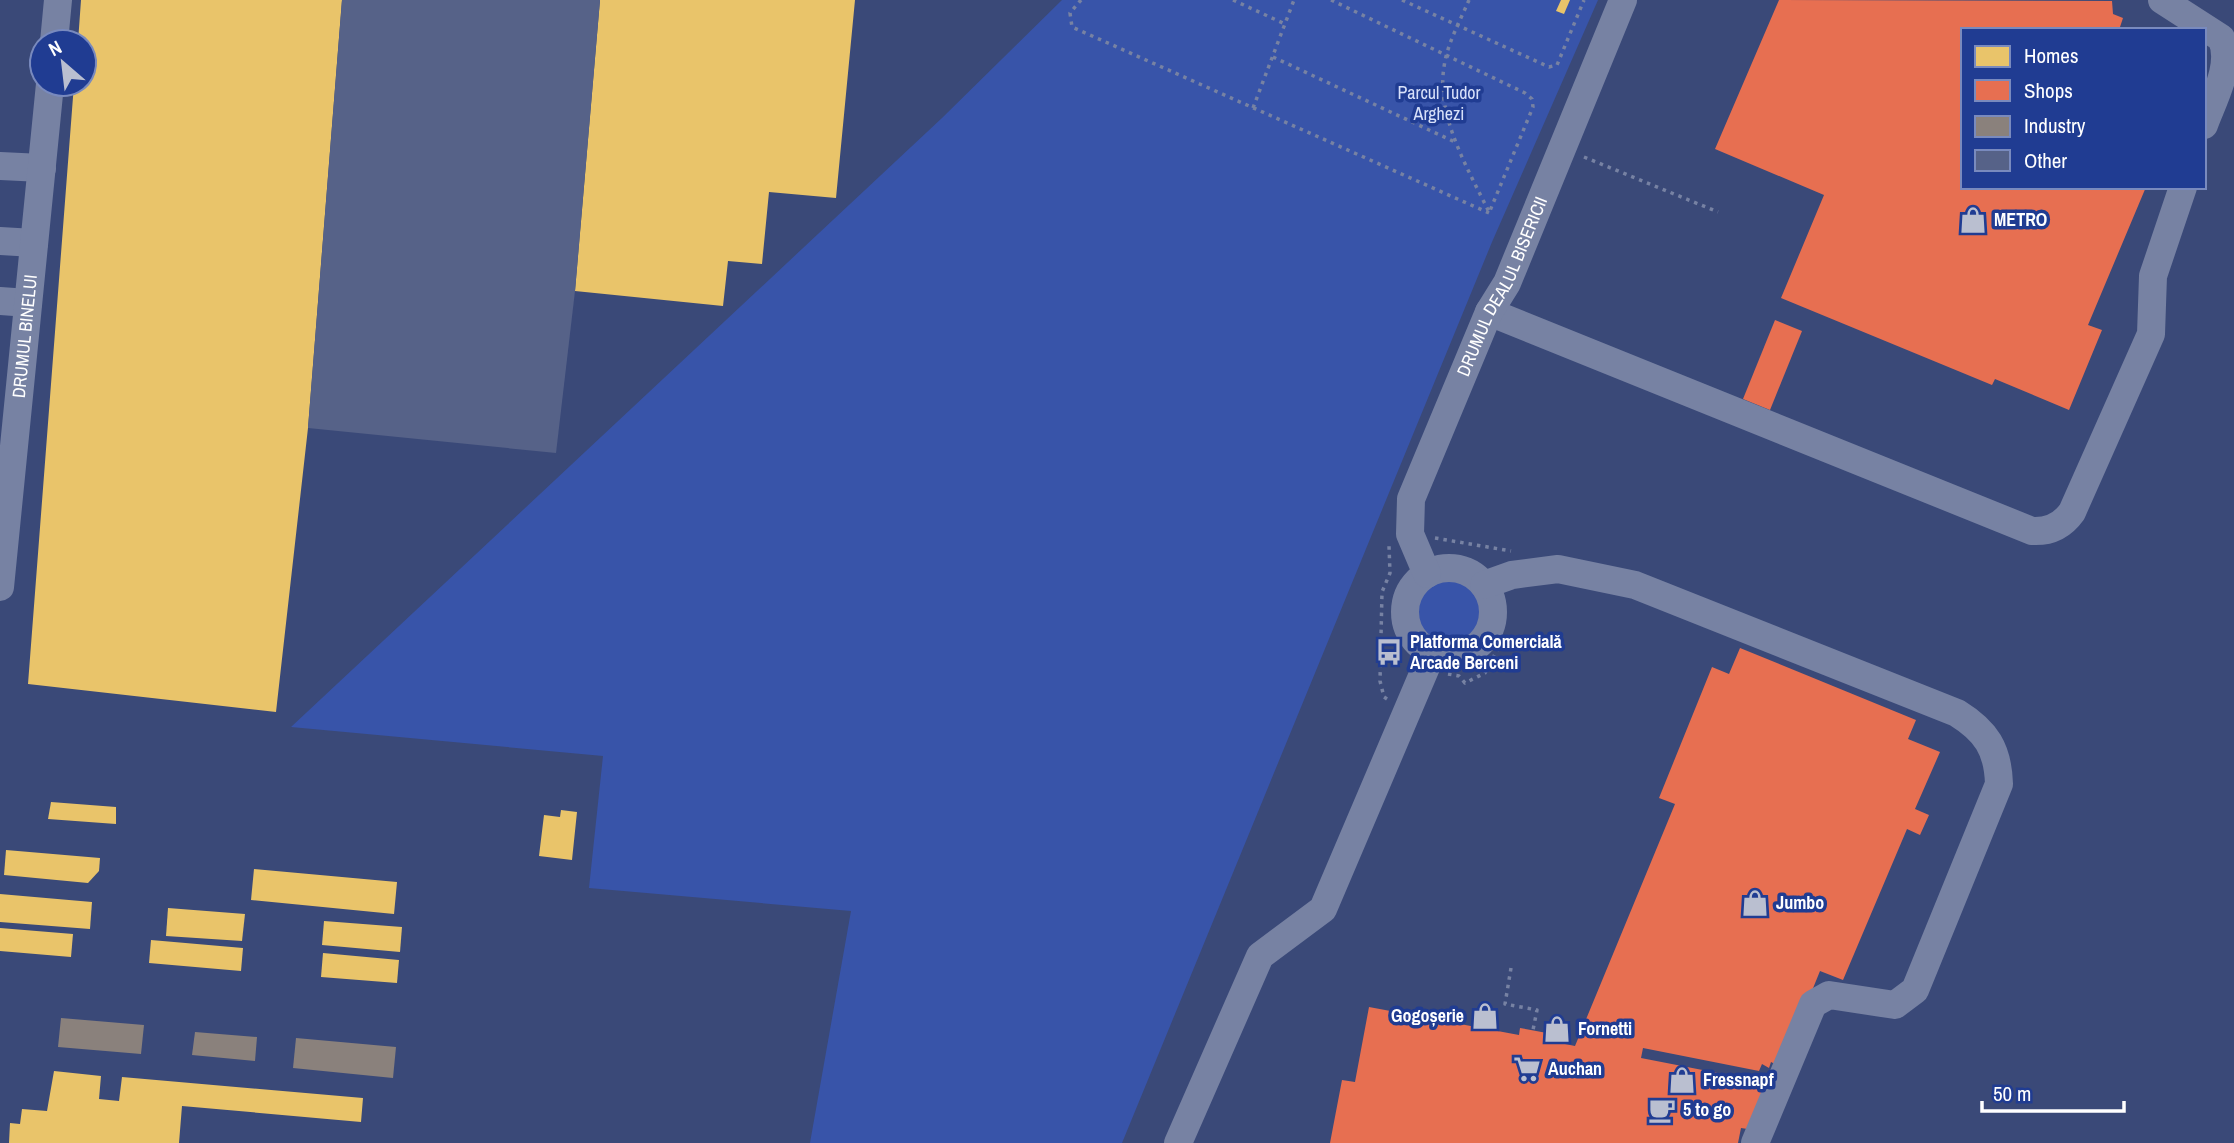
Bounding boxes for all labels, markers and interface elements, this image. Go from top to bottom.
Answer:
north arrow [28,28,98,98]
legend [1961,28,2206,189]
text: N [44,34,66,62]
text: Homes [2024,41,2079,70]
text: Shops [2024,76,2073,105]
park label: Parcul Tudor Arghezi [1398,80,1481,126]
text: Industry [2024,111,2086,140]
text: Other [2024,146,2067,175]
street label: DRUMUL DEALUL BISERICII [1451,193,1553,380]
shop icon: METRO [1958,205,1988,235]
place label: METRO [1994,207,2047,232]
street label: DRUMUL BINELUI [6,273,43,399]
place label: Platforma Comercială Arcade Berceni [1410,629,1563,675]
bus stop icon: Platforma Comercială Arcade Berceni [1374,637,1404,667]
shop icon: Jumbo [1740,888,1770,918]
place label: Jumbo [1776,890,1824,915]
shop icon: Gogoșerie [1470,1001,1500,1031]
place label: Gogoșerie [1391,1003,1464,1028]
shop icon: Fornetti [1542,1014,1572,1044]
place label: Fornetti [1578,1016,1632,1041]
supermarket icon: Auchan [1512,1054,1542,1084]
place label: Auchan [1548,1056,1602,1081]
shop icon: Fressnapf [1667,1065,1697,1095]
place label: Fressnapf [1703,1067,1774,1092]
scale bar [1982,1070,2124,1114]
text: 50 m [1993,1079,2031,1108]
cafe icon: 5 to go [1647,1095,1677,1125]
place label: 5 to go [1683,1097,1731,1122]

